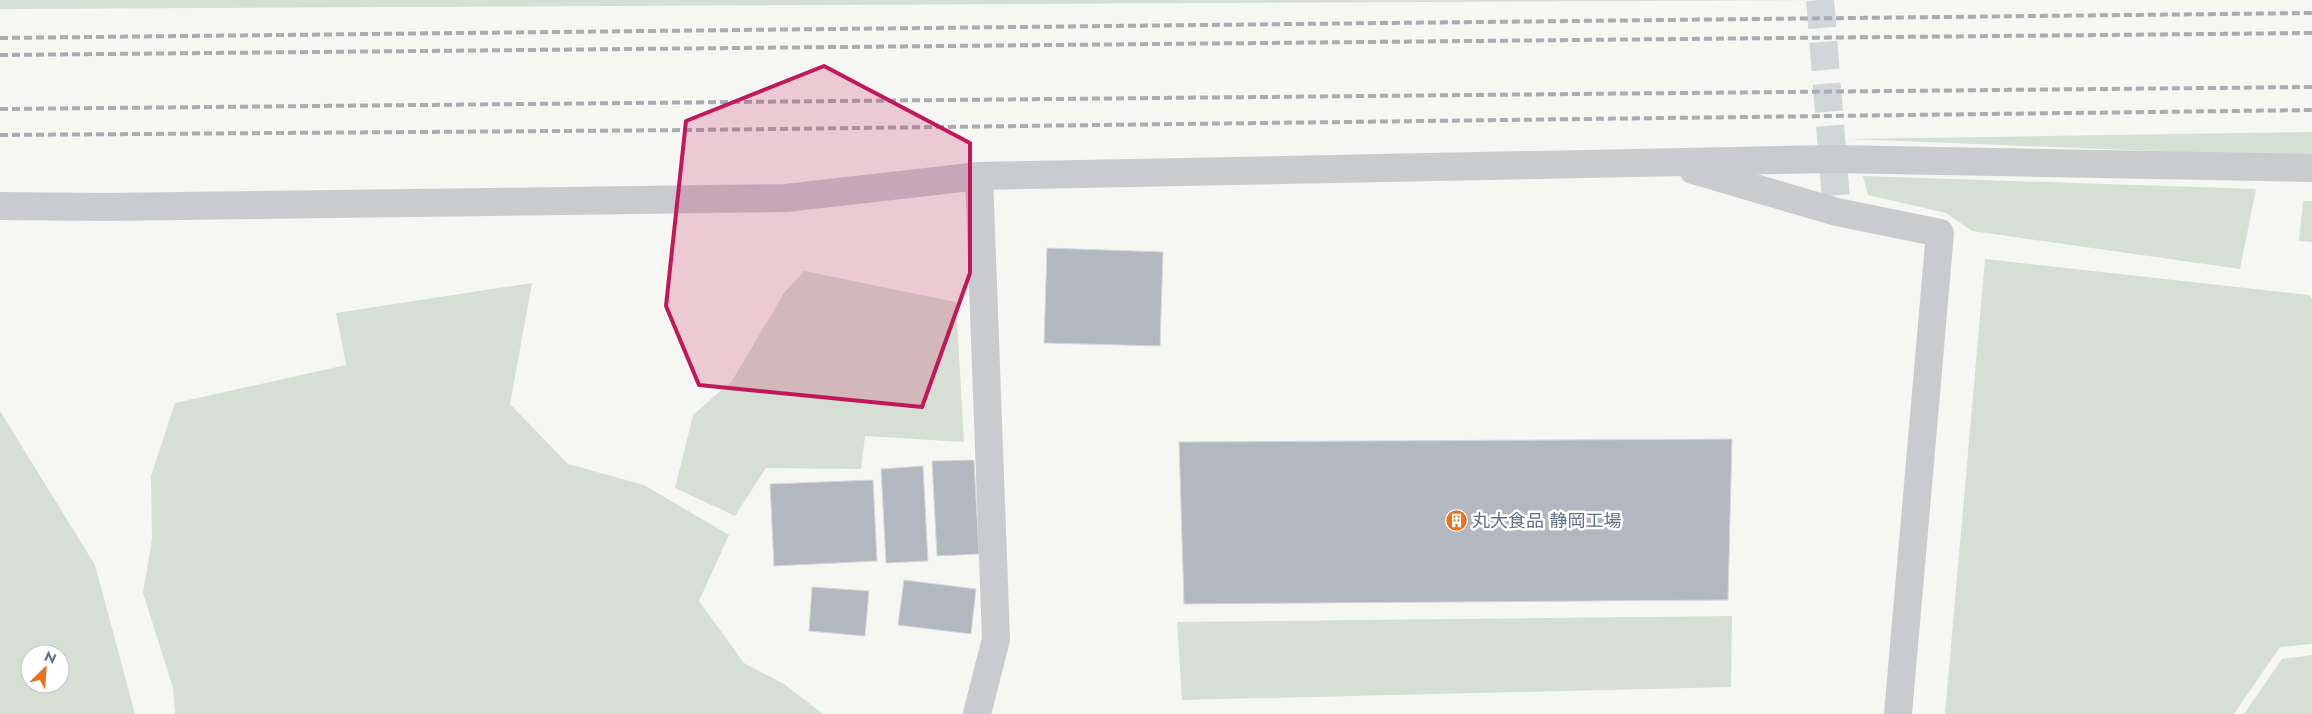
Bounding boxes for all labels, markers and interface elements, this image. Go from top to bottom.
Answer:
place label: 丸大食品 静岡工場 [1472,508,1621,534]
building icon: 丸大食品 静岡工場 [1444,509,1468,533]
north arrow [20,644,70,694]
text: N [41,646,60,669]

